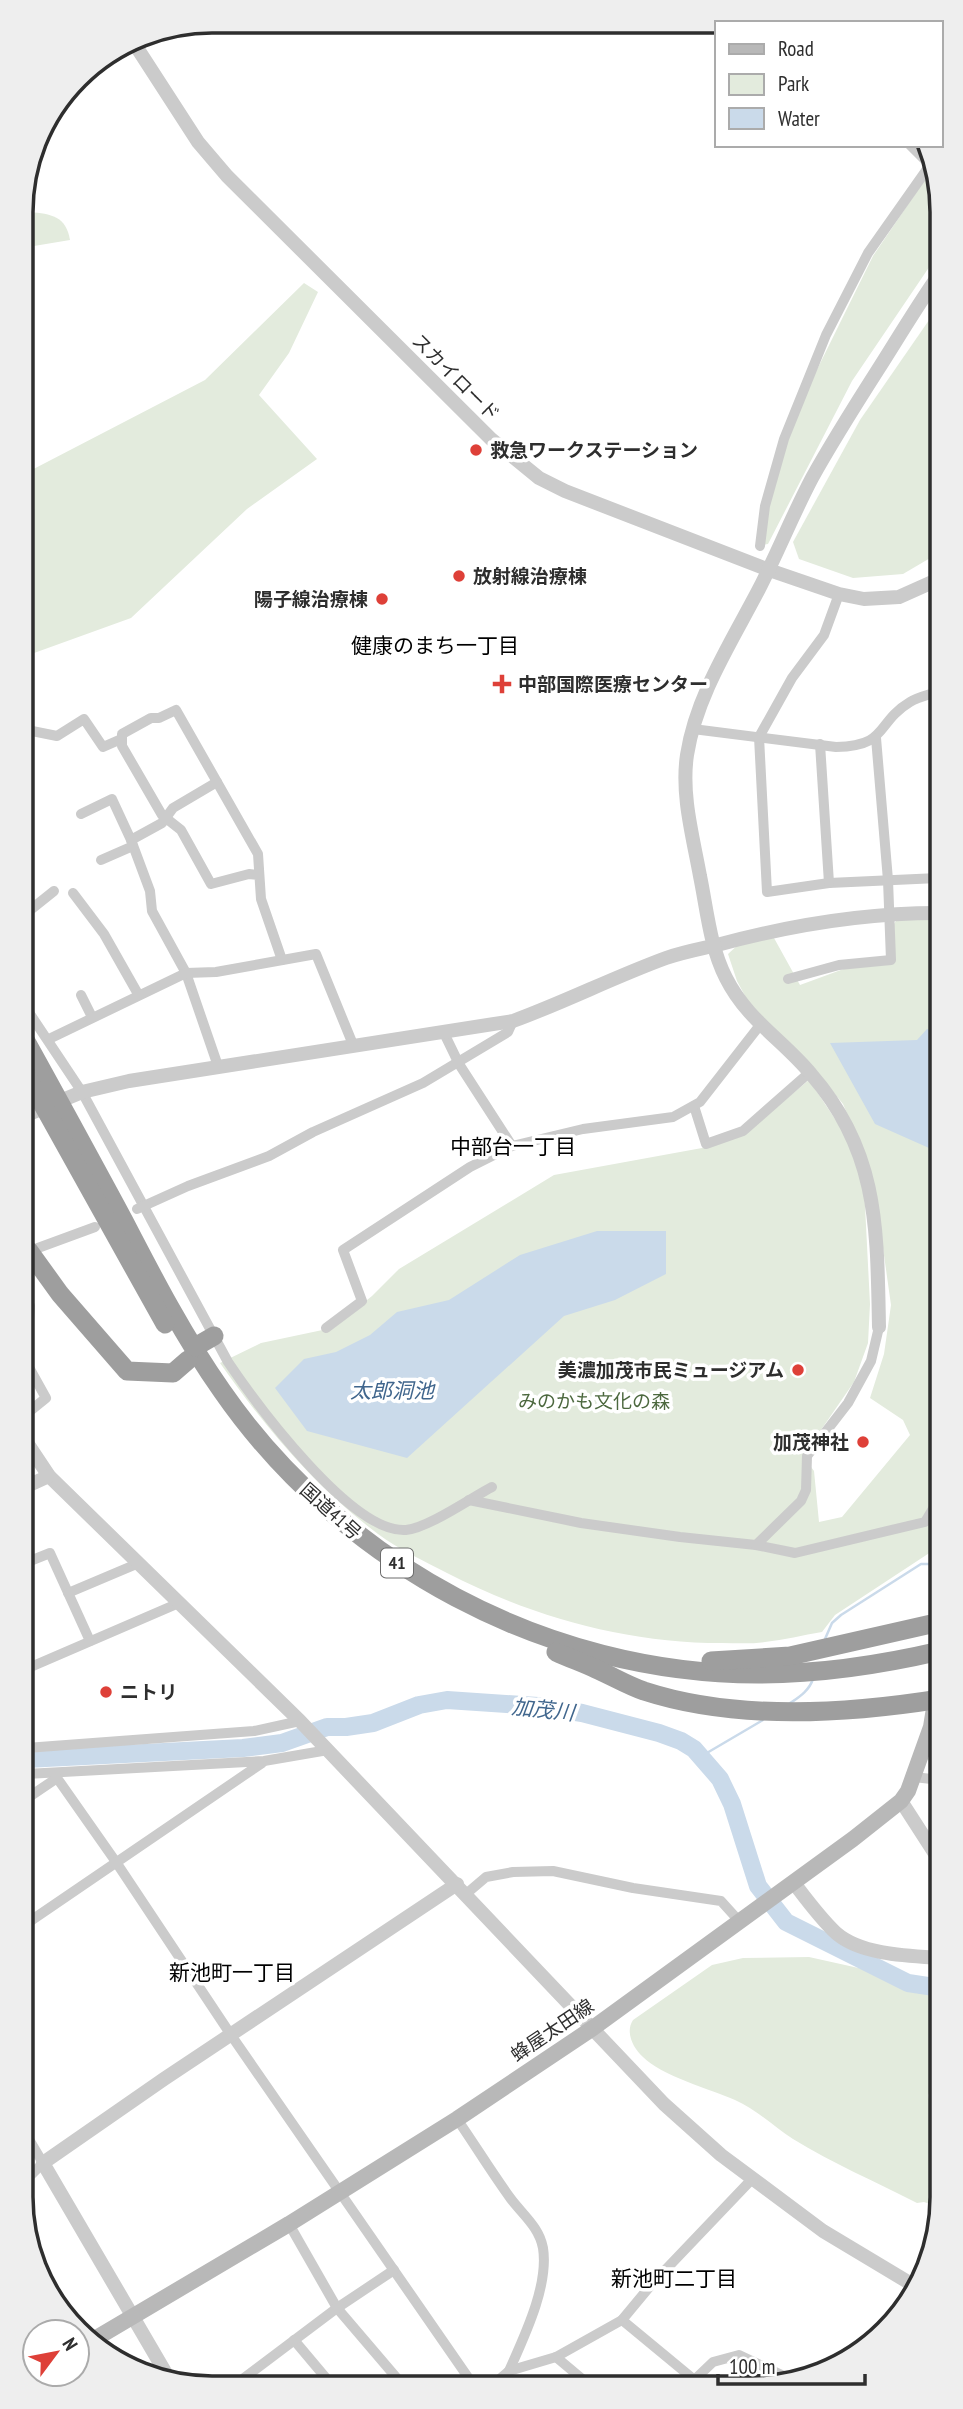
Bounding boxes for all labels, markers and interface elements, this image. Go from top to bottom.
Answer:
legend [715,21,942,147]
text: Road [778,35,814,62]
text: Park [778,70,809,97]
text: Water [778,105,820,132]
street label: スカイロード [407,328,505,426]
place label: 救急ワークステーション [490,438,698,462]
marker: 救急ワークステーション [468,442,484,458]
place label: 放射線治療棟 [473,564,587,588]
marker: 放射線治療棟 [451,568,467,584]
place label: 陽子線治療棟 [254,587,368,611]
marker: 陽子線治療棟 [374,591,390,607]
district label: 健康のまち一丁目 [351,632,519,659]
place label: 中部国際医療センター [518,672,708,696]
marker: 中部国際医療センター [492,674,512,694]
district label: 中部台一丁目 [450,1133,576,1160]
place label: 美濃加茂市民ミュージアム [558,1358,784,1382]
marker: 美濃加茂市民ミュージアム [790,1362,806,1378]
water label: 太郎洞池 [350,1377,436,1404]
park label: みのかも文化の森 [518,1389,670,1413]
place label: 加茂神社 [773,1430,849,1454]
marker: 加茂神社 [855,1434,871,1450]
street label: 国道41号 [295,1477,367,1545]
road number: 41 [381,1548,413,1578]
place label: ニトリ [120,1680,177,1704]
marker: ニトリ [98,1684,114,1700]
water label: 加茂川 [510,1693,578,1726]
district label: 新池町一丁目 [169,1959,295,1986]
street label: 蜂屋太田線 [506,1993,598,2067]
district label: 新池町二丁目 [611,2265,737,2292]
north arrow [21,2318,91,2388]
text: N [58,2333,83,2355]
scale bar [718,2342,865,2386]
text: 100 m [729,2353,775,2380]

